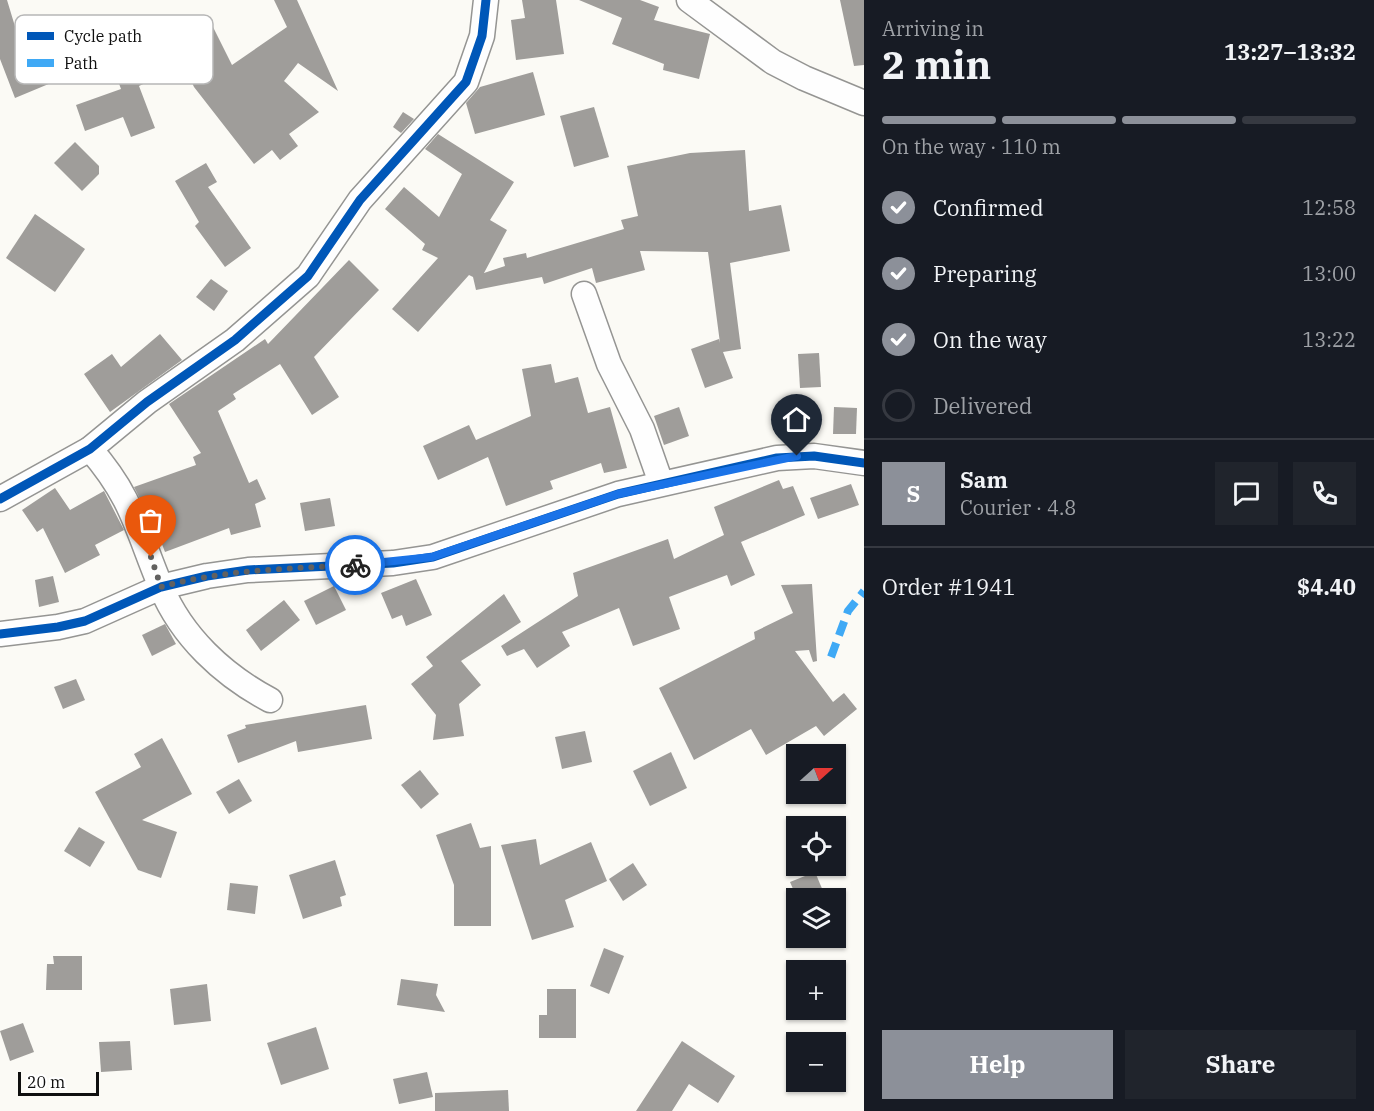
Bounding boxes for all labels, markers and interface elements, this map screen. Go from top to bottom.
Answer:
legend [15,15,213,84]
text: Arriving in [882,15,984,42]
text: Cycle path [64,26,142,46]
text: 13:27–13:32 [1224,37,1356,66]
text: 2 min [882,39,991,90]
text: Path [64,53,98,73]
text: On the way · 110 m [882,133,1061,160]
icon: check [882,191,915,224]
text: Confirmed [933,193,1044,222]
text: 12:58 [1302,194,1356,221]
icon: check [882,257,915,290]
text: Preparing [933,259,1037,288]
text: 13:00 [1302,260,1356,287]
icon: check [882,323,915,356]
text: On the way [933,325,1047,354]
text: 13:22 [1302,326,1356,353]
text: Delivered [933,391,1032,420]
pin [771,394,822,456]
icon: home [780,403,813,436]
button: chat [1215,462,1278,525]
button: phone [1293,462,1356,525]
text: Sam [960,465,1008,494]
text: S [907,479,920,508]
text: Courier · 4.8 [960,494,1076,521]
pin [125,495,176,557]
icon: bag [134,504,167,537]
courier [325,535,385,595]
icon: bike [339,549,372,582]
text: Order #1941 [882,572,1016,601]
text: $4.40 [1297,572,1356,601]
north arrow [786,744,846,804]
map controls [786,744,846,1092]
button: locate [786,816,846,876]
button: layers [786,888,846,948]
button: + [786,960,846,1020]
button: Help [882,1030,1113,1099]
button: Share [1125,1030,1356,1099]
button: − [786,1032,846,1092]
scale bar [18,1069,99,1096]
text: 20 m [27,1072,65,1092]

